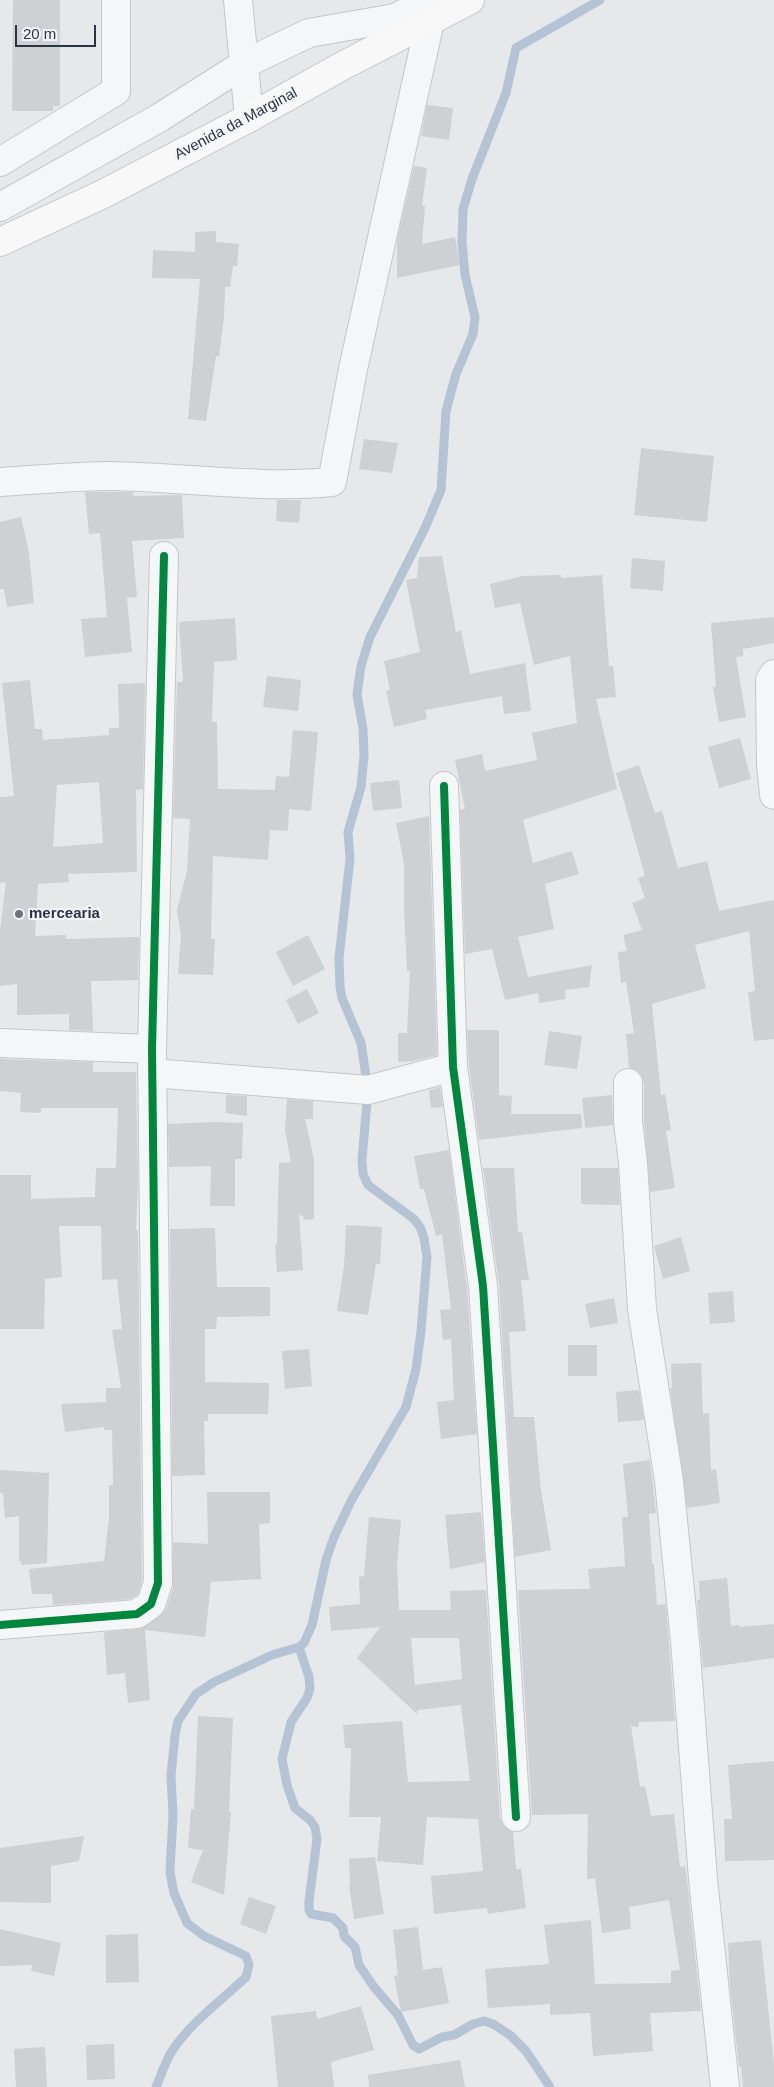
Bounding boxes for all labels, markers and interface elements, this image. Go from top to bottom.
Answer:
scale bar [18,15,99,47]
text: 20 m [23,25,56,42]
street label: Avenida da Marginal [172,84,300,164]
place label: mercearia [29,905,100,923]
marker: mercearia [13,908,25,920]

